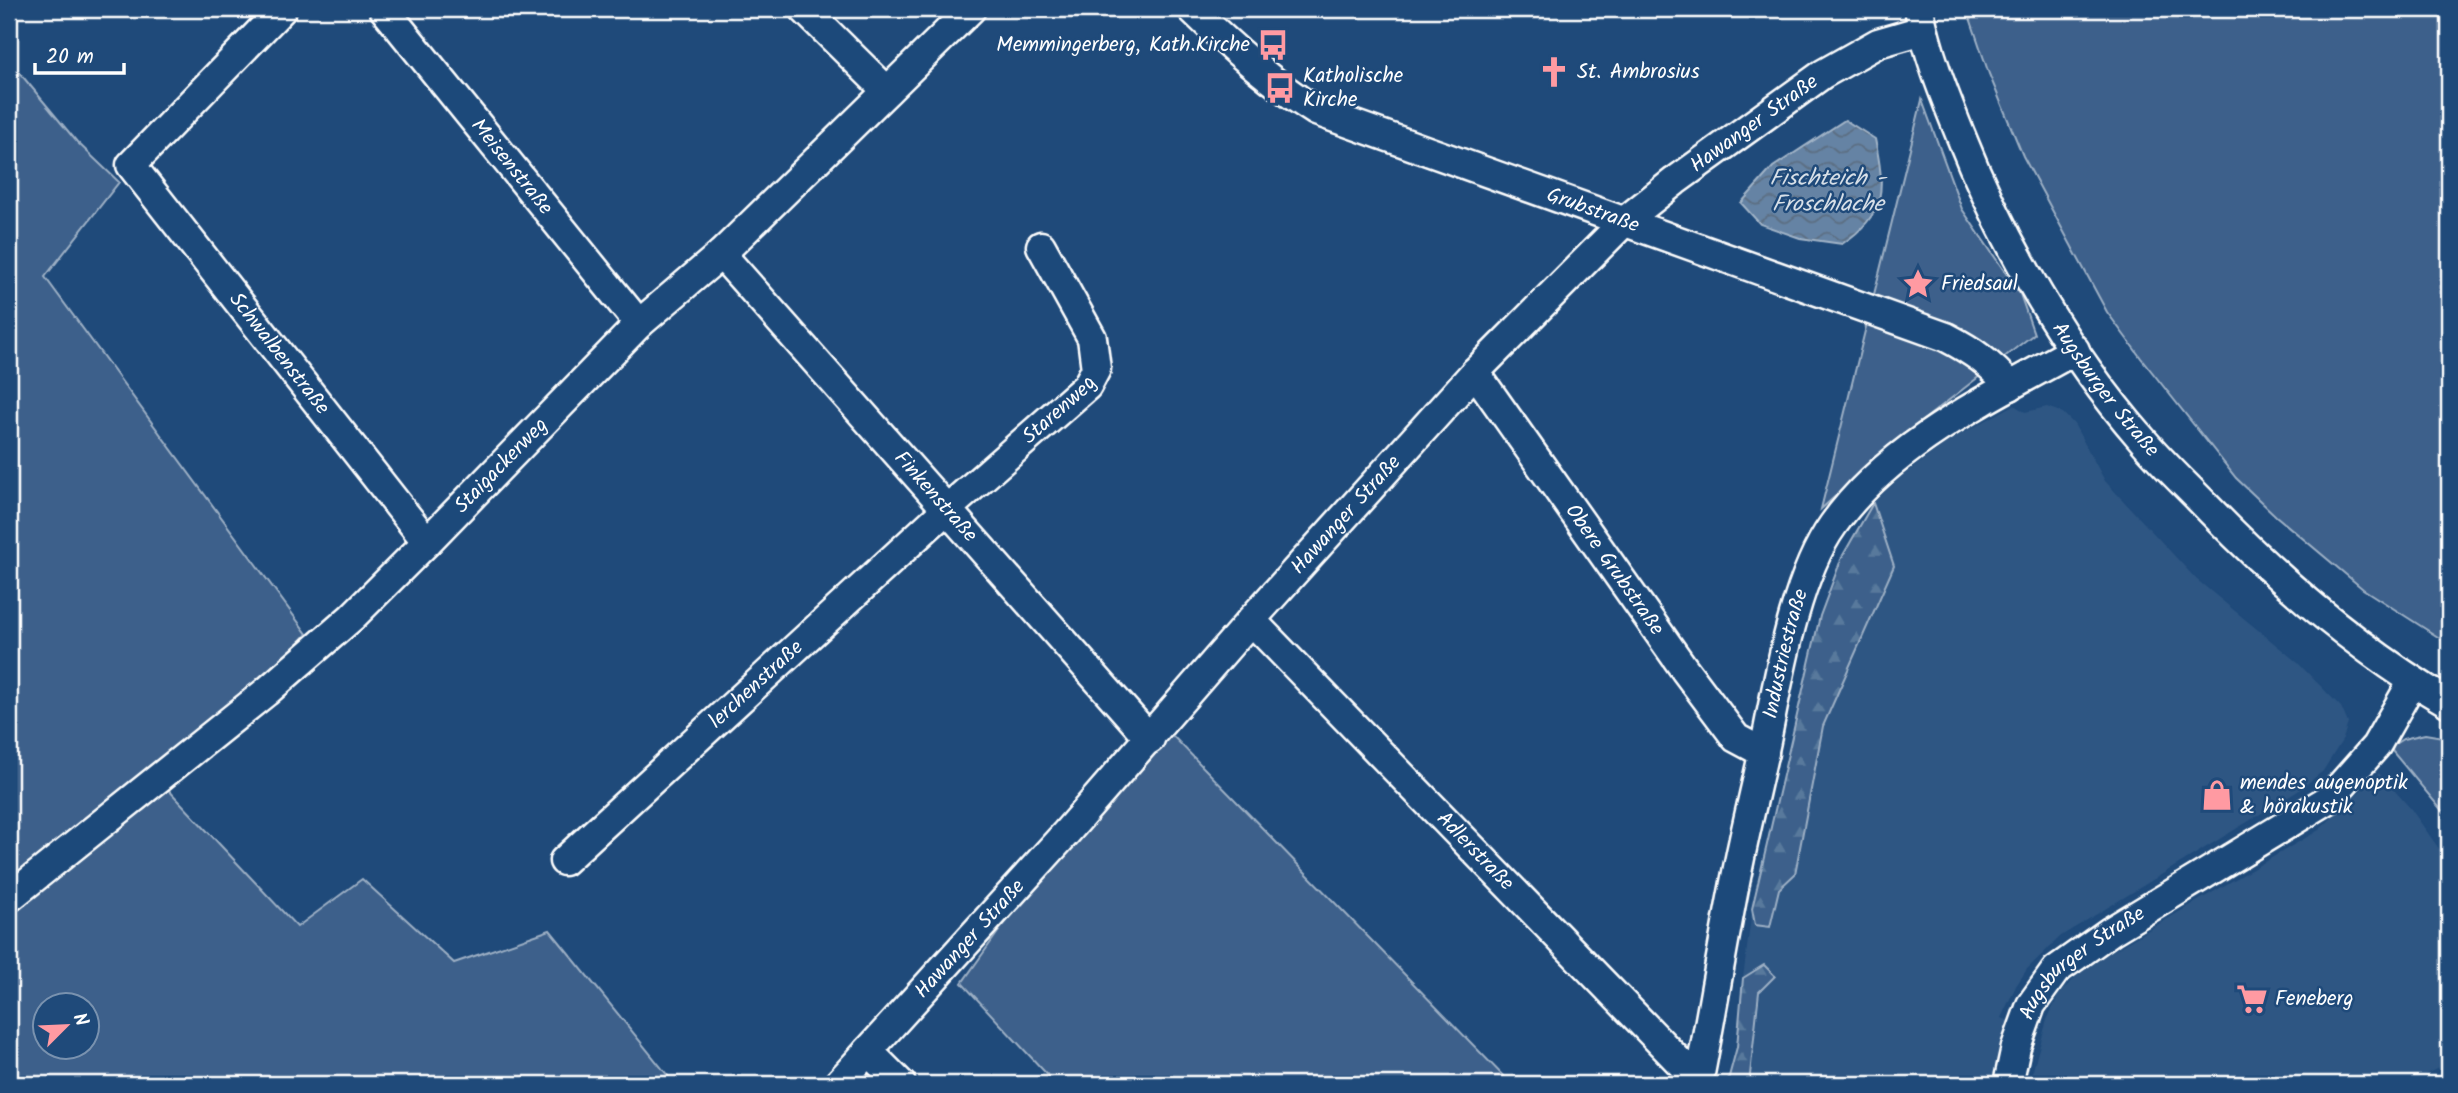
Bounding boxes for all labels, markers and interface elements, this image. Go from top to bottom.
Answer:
bus stop icon: Memmingerberg, Kath.Kirche [1256,28,1290,62]
place label: Memmingerberg, Kath.Kirche [996,29,1251,62]
scale bar [35,32,124,76]
text: 20 m [46,41,94,74]
church icon: St. Ambrosius [1537,55,1571,89]
place label: St. Ambrosius [1577,56,1700,89]
place label: Katholische Kirche [1303,60,1404,117]
street label: Hawanger Straße [1683,66,1826,182]
bus stop icon: Katholische Kirche [1263,71,1297,105]
street label: Meisenstraße [462,111,561,223]
water label: Fischteich - Froschlache [1770,161,1888,223]
street label: Grubstraße [1542,178,1644,242]
place icon: Friedsaul [1901,267,1935,301]
place label: Friedsaul [1941,268,2018,301]
street label: Schwalbenstraße [220,285,338,423]
street label: Augsburger Straße [2043,315,2168,465]
street label: Starenweg [1015,371,1106,452]
street label: Staigackerweg [446,410,556,521]
street label: Finkenstraße [886,443,986,550]
street label: Hawanger Straße [1283,447,1410,582]
street label: Obere Grubstraße [1556,497,1673,643]
street label: Industriestraße [1754,584,1818,722]
street label: lerchenstraße [701,632,811,737]
place label: mendes augenoptik & hörakustik [2240,767,2408,824]
shop icon: mendes augenoptik & hörakustik [2200,778,2234,812]
street label: Adlerstraße [1428,804,1522,899]
street label: Hawanger Straße [907,871,1033,1006]
street label: Augsburger Straße [2011,897,2152,1024]
supermarket icon: Feneberg [2235,982,2269,1016]
place label: Feneberg [2275,983,2353,1016]
north arrow [32,992,102,1062]
text: N [64,1008,96,1031]

